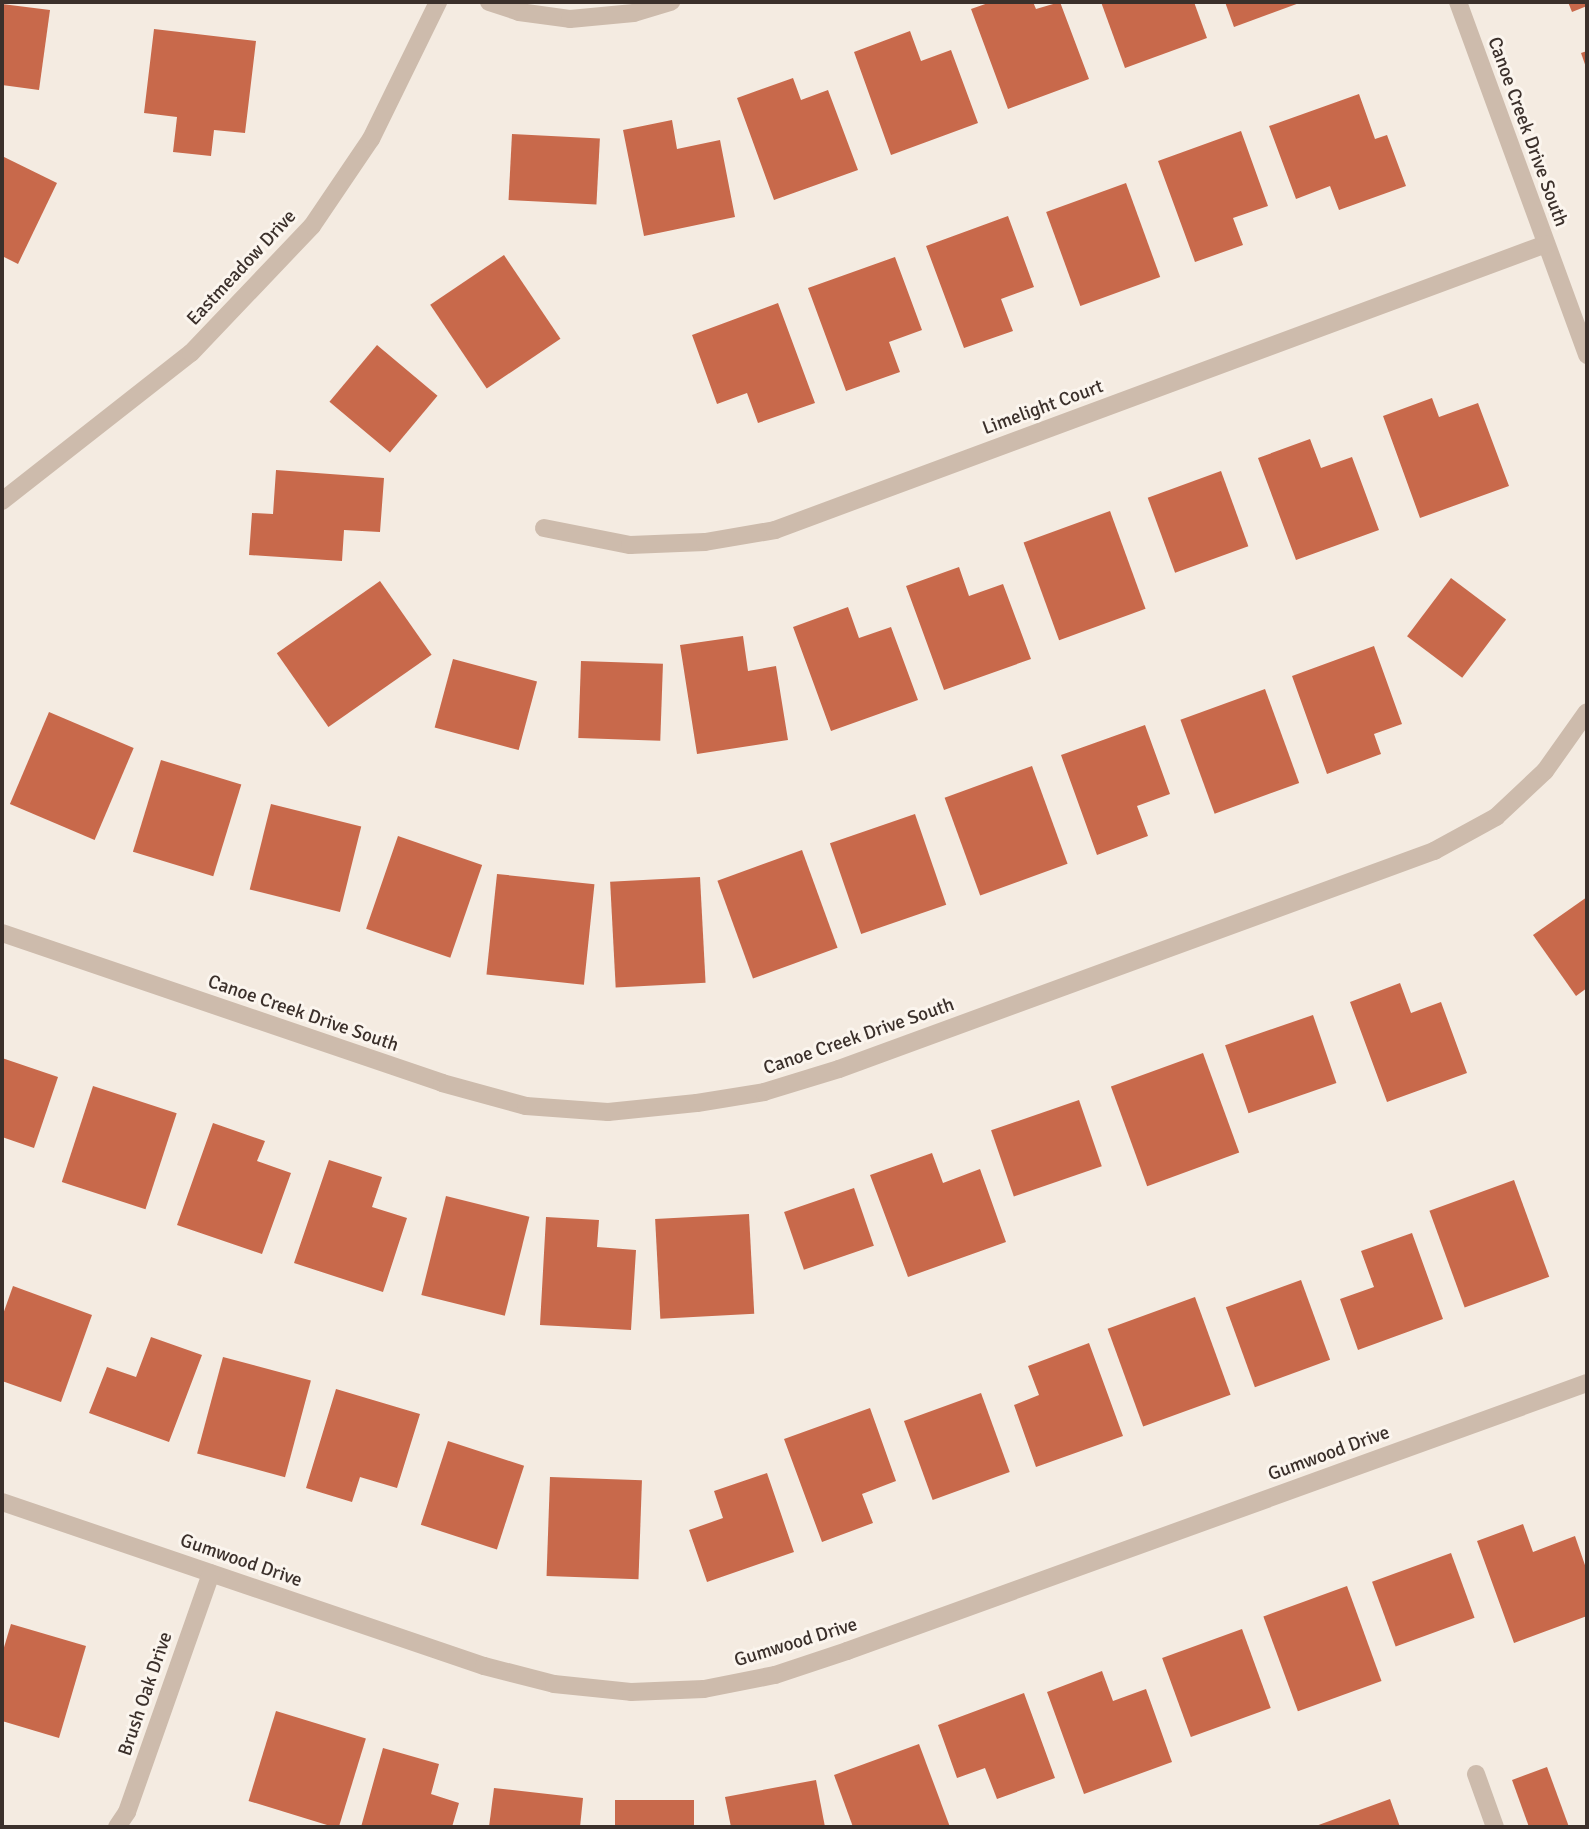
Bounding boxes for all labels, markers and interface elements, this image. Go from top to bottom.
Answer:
street label: Canoe Creek Drive South [1482,34,1572,230]
street label: Eastmeadow Drive [183,206,301,330]
street label: Limelight Court [980,376,1106,440]
street label: Canoe Creek Drive South [205,971,401,1057]
street label: Canoe Creek Drive South [761,994,957,1080]
street label: Gumwood Drive [1265,1421,1393,1487]
street label: Gumwood Drive [177,1529,305,1593]
street label: Gumwood Drive [732,1613,860,1673]
street label: Brush Oak Drive [114,1629,178,1759]

